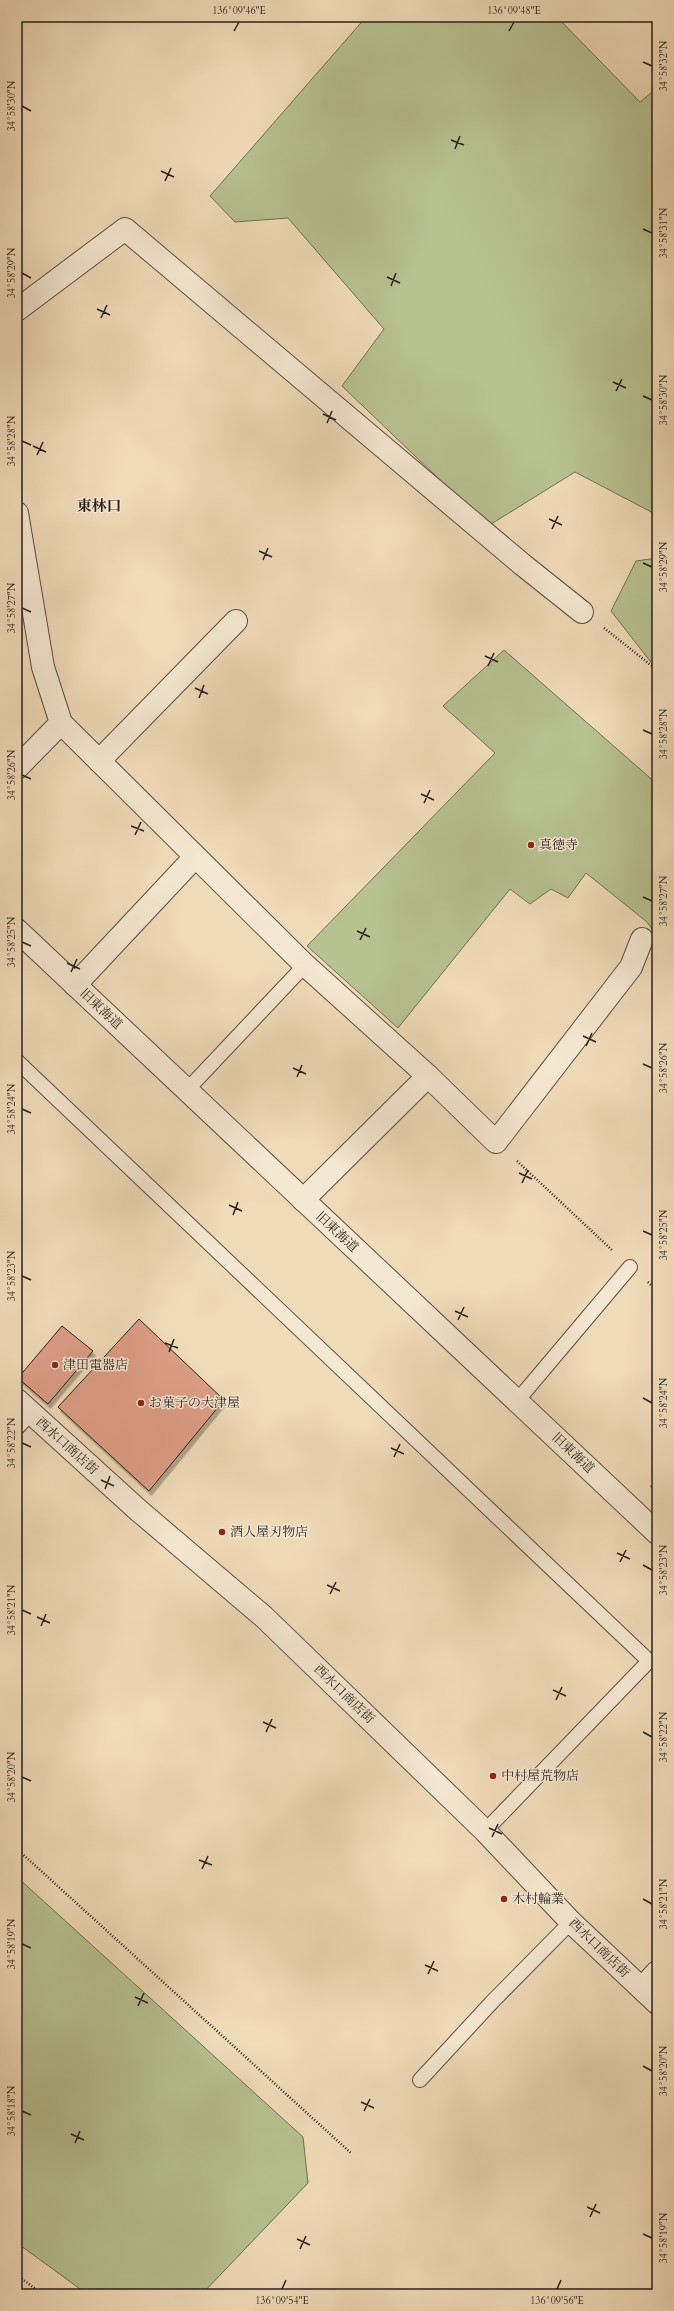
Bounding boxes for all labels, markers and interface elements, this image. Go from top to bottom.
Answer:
text: 136°09'46"E [212,4,266,18]
text: 136°09'48"E [487,4,541,18]
text: 34°58'32"N [657,40,671,91]
text: 34°58'30"N [5,80,19,131]
text: 34°58'31"N [657,207,671,258]
text: 34°58'29"N [5,247,19,298]
text: 34°58'30"N [657,374,671,425]
text: 34°58'28"N [5,415,19,466]
district label: 東林口 [76,496,122,516]
text: 34°58'29"N [657,541,671,592]
text: 34°58'27"N [5,582,19,633]
text: 34°58'28"N [657,708,671,759]
text: 34°58'26"N [5,749,19,800]
place label: 真徳寺 [539,836,578,854]
marker: 真徳寺 [526,840,536,850]
text: 34°58'27"N [657,875,671,926]
text: 34°58'25"N [5,916,19,967]
street label: 旧東海道 [76,985,126,1033]
text: 34°58'26"N [657,1042,671,1093]
text: 34°58'24"N [5,1083,19,1134]
street label: 旧東海道 [312,1208,362,1256]
text: 34°58'25"N [657,1209,671,1260]
text: 34°58'23"N [5,1250,19,1301]
place label: 津田電器店 [63,1356,128,1374]
marker: 津田電器店 [50,1360,60,1370]
text: 34°58'24"N [657,1377,671,1428]
place label: お菓子の大津屋 [149,1394,240,1412]
marker: お菓子の大津屋 [136,1398,146,1408]
street label: 西水口商店街 [32,1413,102,1479]
text: 34°58'22"N [5,1417,19,1468]
street label: 旧東海道 [548,1429,598,1477]
place label: 酒人屋刃物店 [230,1523,308,1541]
marker: 酒人屋刃物店 [217,1527,227,1537]
text: 34°58'23"N [657,1544,671,1595]
text: 34°58'21"N [5,1584,19,1635]
street label: 西水口商店街 [310,1660,378,1728]
text: 34°58'22"N [657,1711,671,1762]
text: 34°58'20"N [5,1751,19,1802]
place label: 中村屋荒物店 [501,1767,579,1785]
marker: 中村屋荒物店 [488,1771,498,1781]
text: 34°58'21"N [657,1878,671,1929]
place label: 木村輪業 [512,1890,564,1908]
marker: 木村輪業 [499,1894,509,1904]
street label: 西水口商店街 [565,1914,633,1982]
text: 34°58'19"N [5,1918,19,1969]
text: 34°58'20"N [657,2045,671,2096]
text: 34°58'18"N [5,2085,19,2136]
text: 34°58'19"N [657,2212,671,2263]
text: 136°09'54"E [255,2294,309,2308]
text: 136°09'56"E [530,2294,584,2308]

